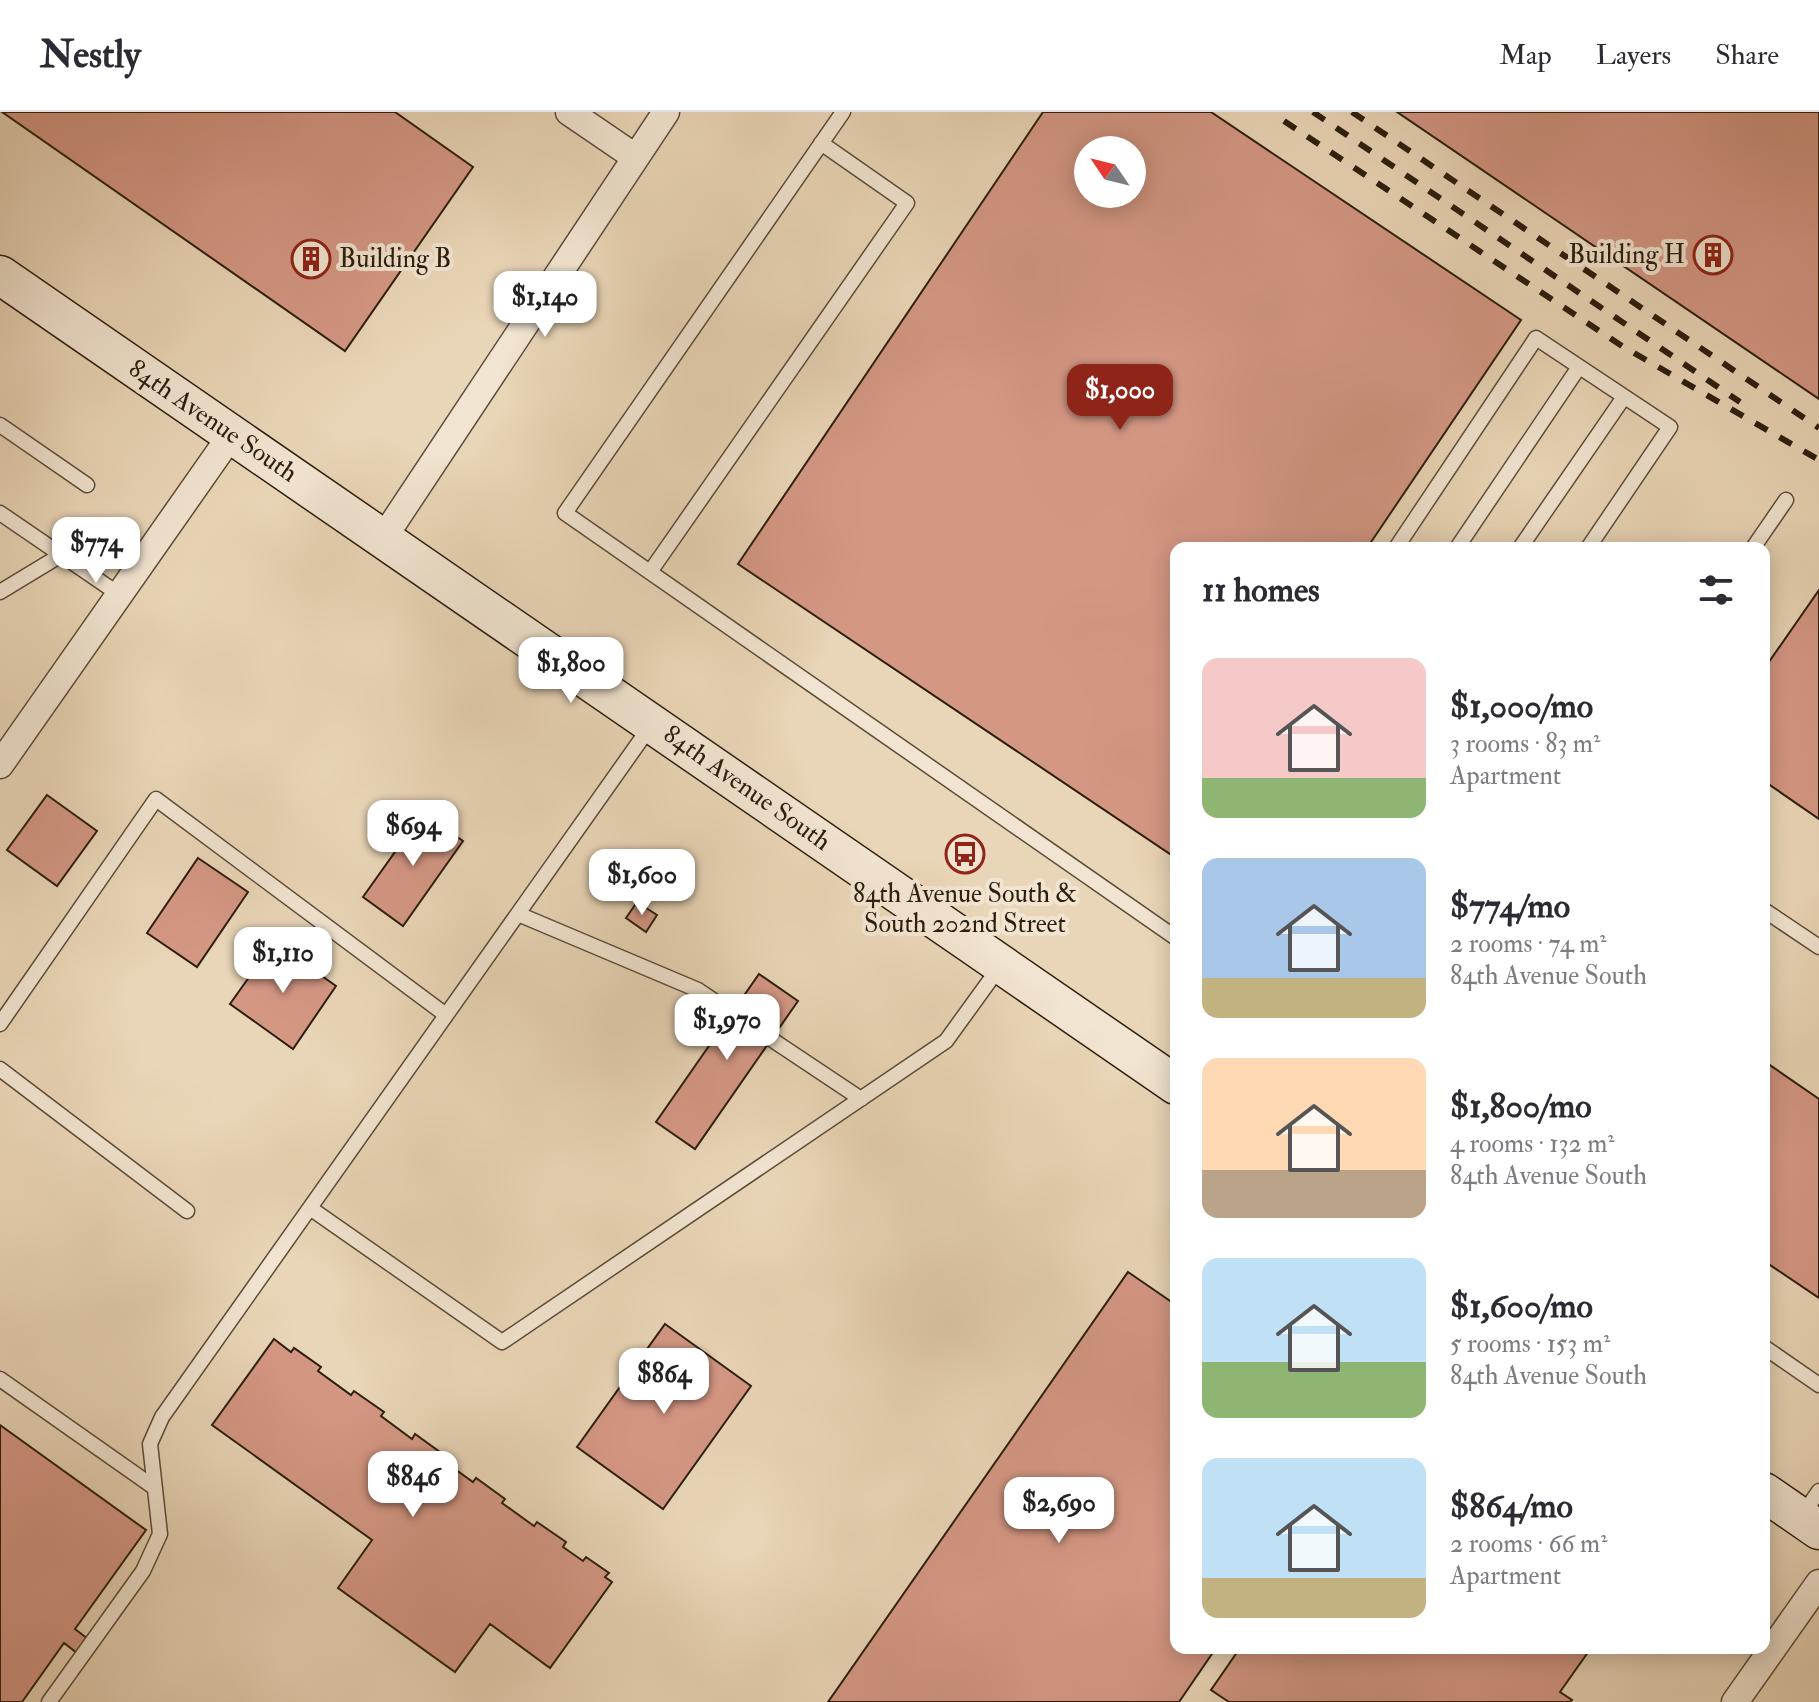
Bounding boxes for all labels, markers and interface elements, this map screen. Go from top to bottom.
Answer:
text: Nestly [40,31,141,79]
text: Map [1499,38,1552,73]
text: Layers [1596,38,1671,73]
text: Share [1715,38,1779,73]
north arrow [1074,136,1146,208]
map controls [1074,136,1146,208]
building icon: Building H [1692,234,1734,276]
building icon: Building B [290,238,332,280]
place label: Building H [1568,239,1685,271]
place label: Building B [339,243,451,275]
pin: $1,140 [480,271,610,339]
text: $1,140 [512,281,578,313]
street label: 84th Avenue South [122,353,304,490]
pin: $1,000 [1055,364,1185,432]
text: $1,000 [1085,374,1155,406]
pin: $774 [49,517,143,585]
text: $774 [70,527,122,559]
icon: filters [1694,568,1738,612]
text: 11 homes [1202,569,1320,612]
pin: $1,800 [506,637,636,705]
text: $1,800 [536,647,606,679]
text: $1,000/mo [1450,685,1593,728]
icon: home [1266,690,1362,786]
street label: 84th Avenue South [657,718,837,858]
text: 3 rooms · 83 m² [1450,728,1600,760]
text: Apartment [1450,760,1561,792]
pin: $694 [366,800,460,868]
text: $694 [385,810,441,842]
bus stop icon: 84th Avenue South & South 202nd Street [944,833,986,875]
pin: $1,600 [577,849,707,917]
text: $1,600 [607,859,677,891]
place label: 84th Avenue South & South 202nd Street [853,878,1077,940]
text: $774/mo [1450,885,1570,928]
icon: home [1266,890,1362,986]
pin: $1,110 [218,927,348,995]
text: 2 rooms · 74 m² [1450,928,1607,960]
text: $1,110 [252,937,314,969]
text: 84th Avenue South [1450,960,1647,992]
pin: $1,970 [662,994,792,1062]
text: $1,970 [693,1004,761,1036]
text: $1,800/mo [1450,1085,1592,1128]
icon: home [1266,1090,1362,1186]
text: 4 rooms · 132 m² [1450,1128,1615,1160]
text: 84th Avenue South [1450,1160,1647,1192]
text: $1,600/mo [1450,1285,1593,1328]
icon: home [1266,1290,1362,1386]
text: 5 rooms · 153 m² [1450,1328,1610,1360]
pin: $864 [617,1348,711,1416]
text: $864 [637,1358,691,1390]
text: 84th Avenue South [1450,1360,1647,1392]
pin: $846 [366,1451,460,1519]
text: $846 [386,1461,440,1493]
pin: $2,690 [994,1477,1124,1545]
text: $864/mo [1450,1485,1573,1528]
text: $2,690 [1022,1487,1096,1519]
icon: home [1266,1490,1362,1586]
text: 2 rooms · 66 m² [1450,1528,1608,1560]
text: Apartment [1450,1560,1561,1592]

